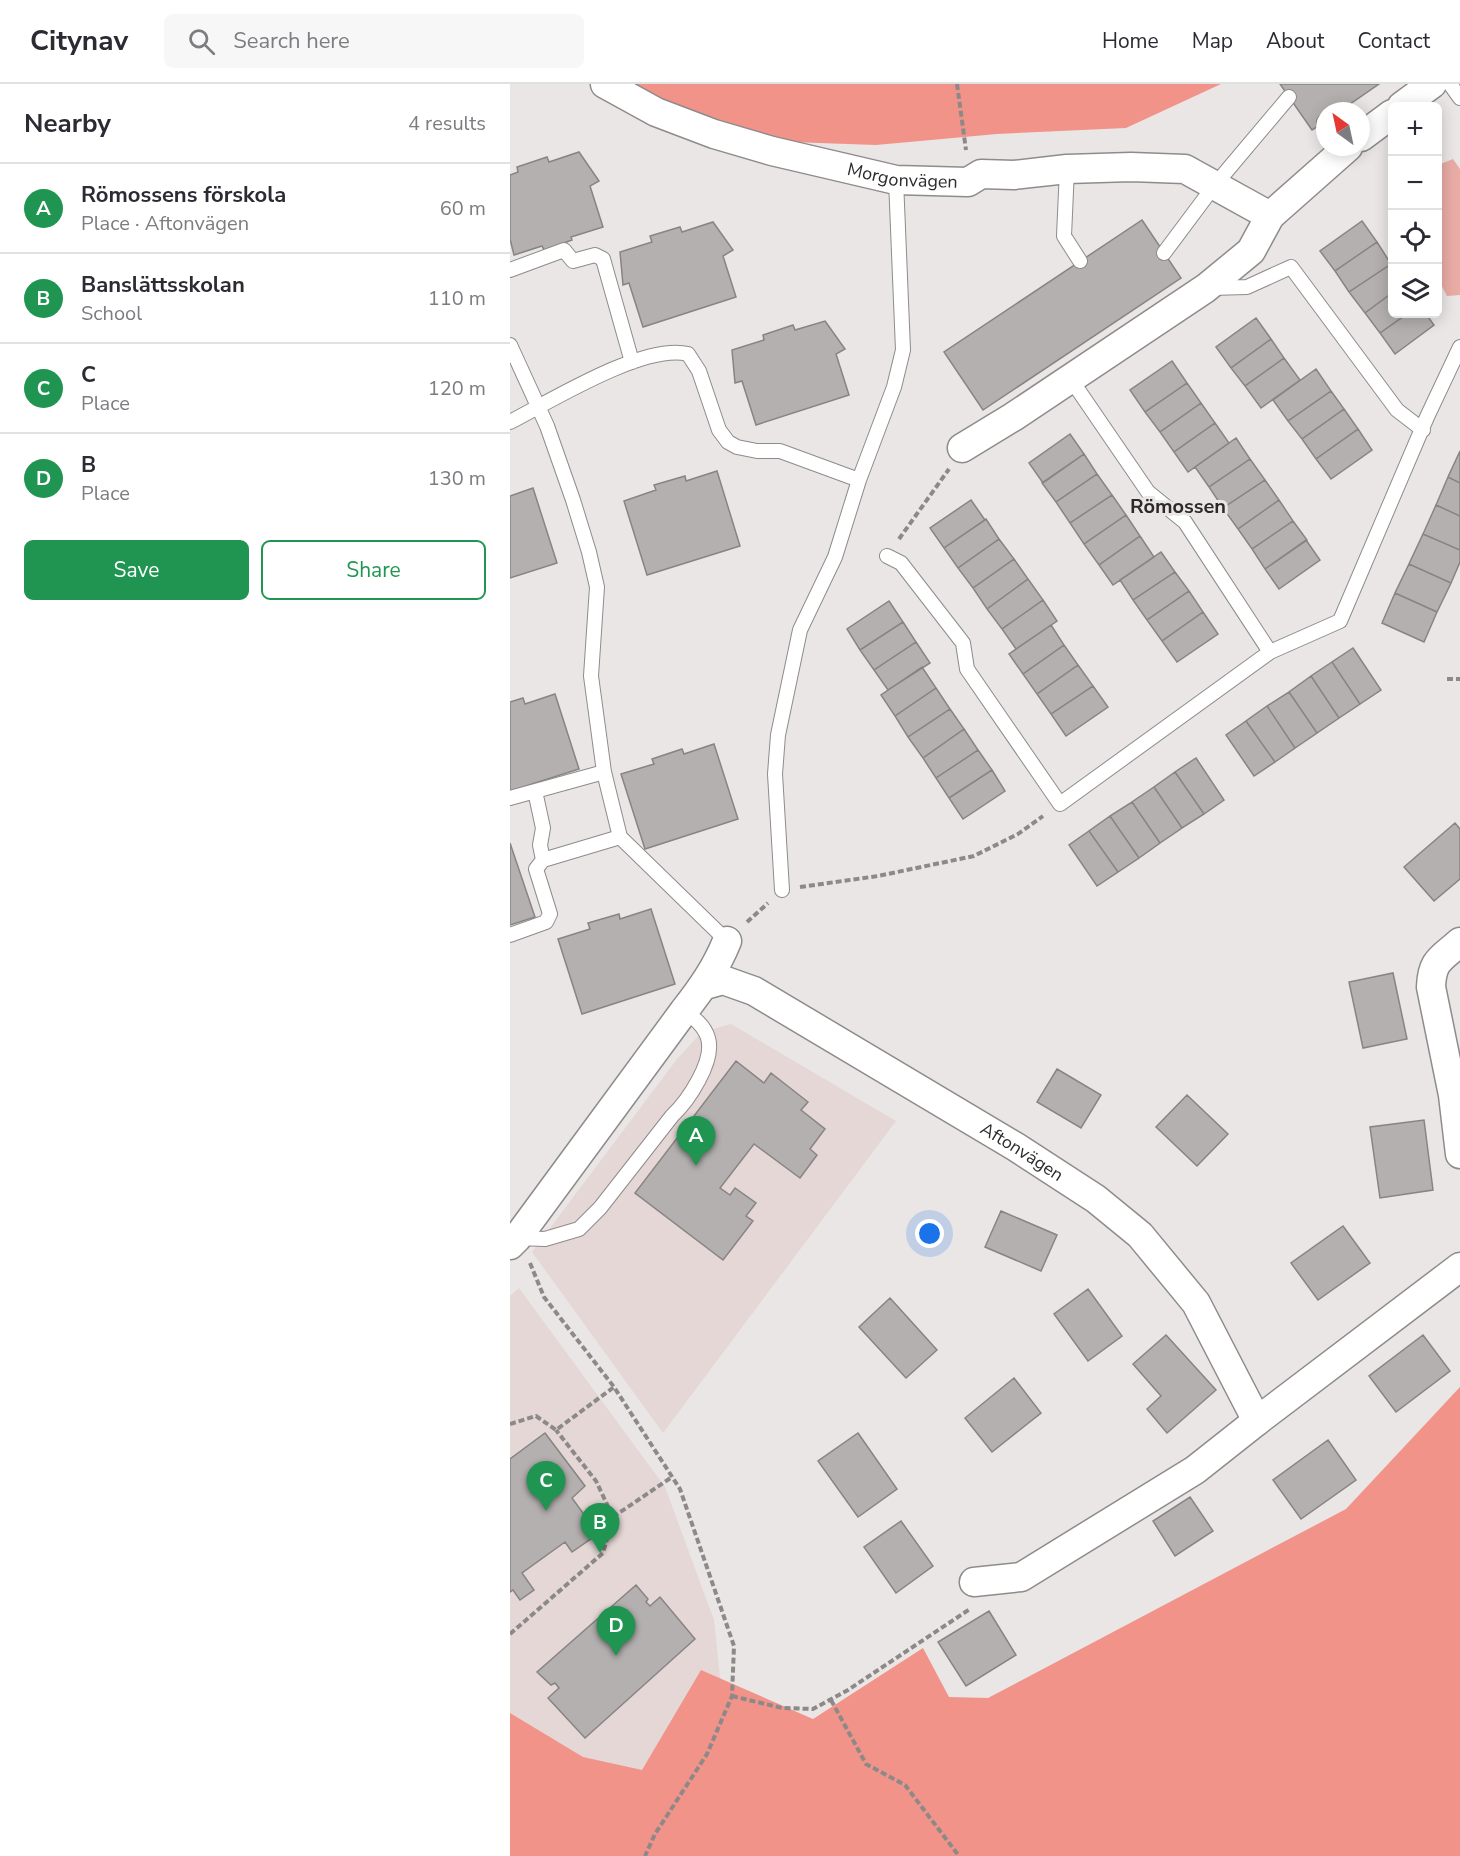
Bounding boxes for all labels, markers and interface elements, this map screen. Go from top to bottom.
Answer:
search box [164,14,584,68]
text: Citynav [30,22,128,60]
icon: search [185,25,218,58]
text: Search here [233,26,350,56]
text: Home [1102,27,1159,55]
text: Map [1192,27,1233,55]
text: About [1266,27,1324,55]
text: Contact [1357,27,1430,55]
north arrow [1316,102,1370,156]
map controls [1388,102,1442,318]
button: + [1388,102,1442,156]
text: Nearby [24,106,111,141]
text: 4 results [408,110,486,137]
button: − [1388,156,1442,210]
street label: Morgonvägen [845,157,958,194]
text: Römossens förskola [81,180,286,210]
text: A [36,195,51,222]
text: 60 m [440,195,486,222]
text: Place · Aftonvägen [81,210,249,237]
button: locate [1388,210,1442,264]
button: layers [1388,264,1442,318]
text: Banslättsskolan [81,270,245,300]
text: B [37,285,50,312]
text: 110 m [428,285,486,312]
text: School [81,300,142,327]
text: C [81,360,96,390]
text: C [37,375,50,402]
text: 120 m [428,375,486,402]
text: Place [81,390,130,417]
text: B [81,450,96,480]
text: D [36,465,51,492]
text: 130 m [428,465,486,492]
text: Place [81,480,130,507]
district label: Römossen [1130,493,1226,520]
button: Save [24,540,249,600]
button: Share [261,540,486,600]
pin: A [676,1116,716,1166]
street label: Aftonvägen [976,1116,1068,1187]
your location [915,1219,944,1248]
pin: C [526,1462,566,1511]
pin: B [580,1504,620,1553]
pin: D [596,1606,636,1656]

